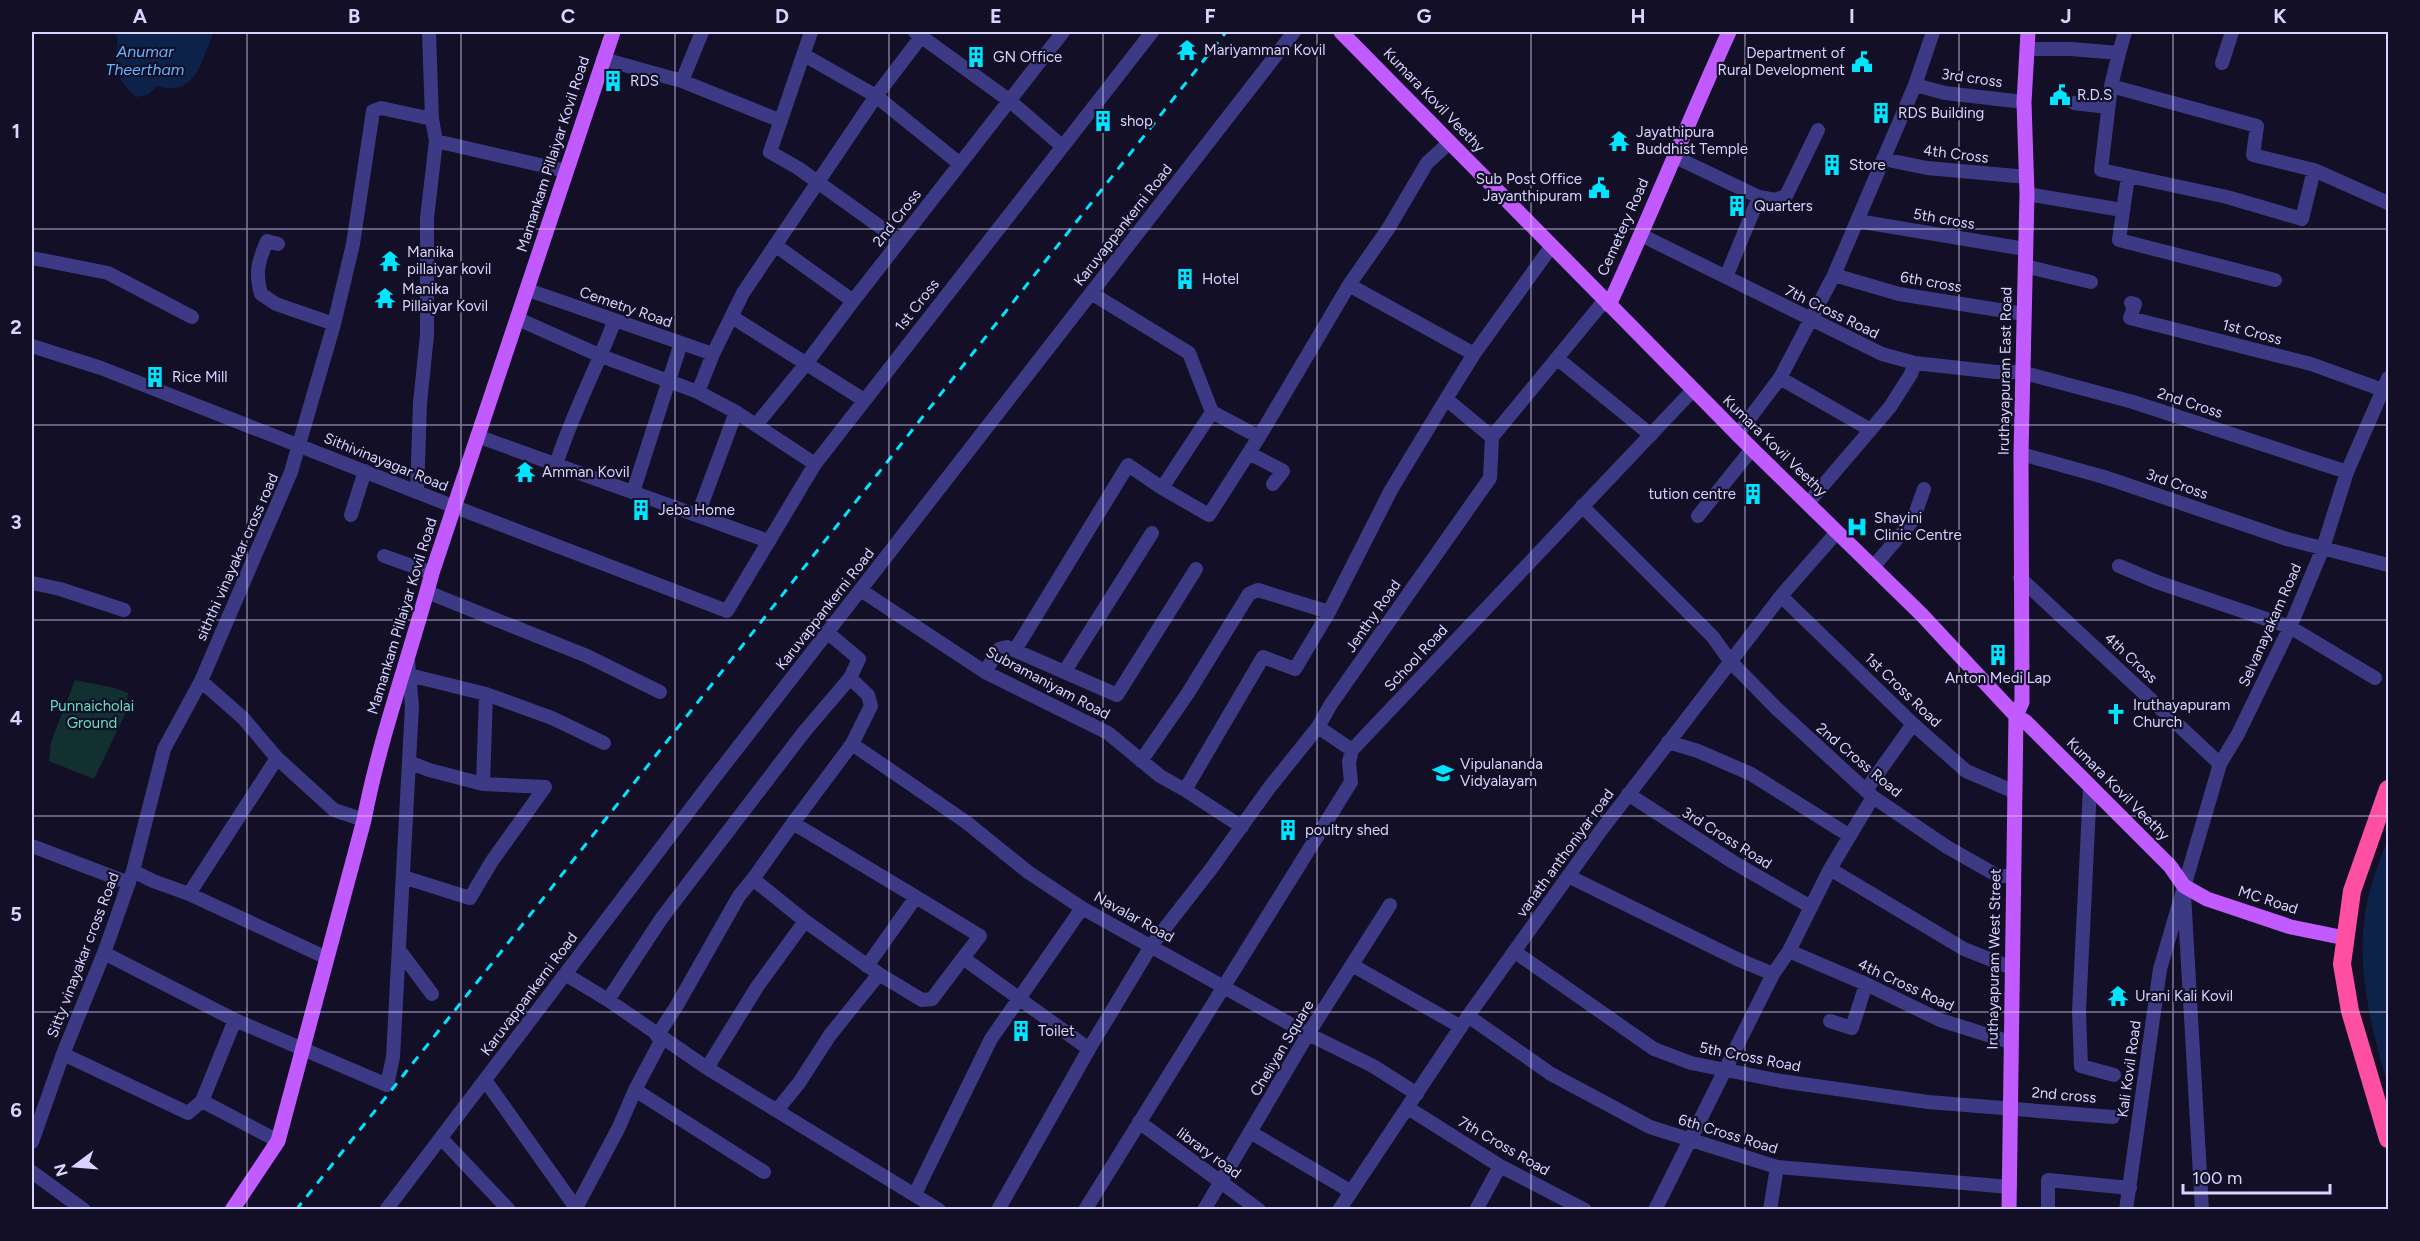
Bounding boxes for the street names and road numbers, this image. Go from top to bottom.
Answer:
street label: Kumara Kovil Veethy [1380,44,1489,156]
street label: Mamankam Pillaiyar Kovil Road [513,54,593,254]
street label: 3rd cross [1940,65,2004,91]
street label: 4th Cross [1922,141,1990,167]
street label: Karuvappankerni Road [1070,161,1176,289]
street label: Cemetery Road [1593,175,1653,279]
street label: 2nd Cross [869,186,925,250]
street label: 5th cross [1912,205,1976,233]
street label: 6th cross [1899,268,1963,296]
street label: 1st Cross [891,275,943,335]
street label: 7th Cross Road [1782,281,1882,343]
street label: Cemetry Road [577,283,675,331]
street label: Iruthayapuram East Road [1995,287,2015,455]
street label: 1st Cross [2220,315,2284,349]
street label: 2nd Cross [2155,384,2225,422]
street label: Kumara Kovil Veethy [1719,392,1831,501]
street label: Sithivinayagar Road [321,429,451,495]
street label: 3rd Cross [2144,465,2210,503]
street label: siththi vinayakar cross road [192,470,282,644]
street label: Mamankam Pillaiyar Kovil Road [363,515,441,717]
street label: Karuvappankerni Road [772,545,878,673]
street label: Selvanayakam Road [2235,561,2305,689]
street label: Jenthy Road [1341,576,1405,656]
street label: School Road [1381,621,1451,695]
street label: 4th Cross [2101,629,2161,687]
street label: Subramaniyam Road [983,643,1113,723]
street label: 1st Cross Road [1861,649,1945,731]
street label: 2nd Cross Road [1813,719,1905,801]
street label: Kumara Kovil Veethy [2063,734,2173,844]
street label: vanath anthoniyar road [1512,785,1618,921]
street label: 3rd Cross Road [1679,803,1775,873]
street label: Iruthayapuram West Street [1983,868,2005,1050]
street label: Sitty vinayakar cross Road [43,870,123,1040]
street label: MC Road [2236,882,2300,918]
street label: Navalar Road [1091,888,1177,946]
street label: Karuvappankerni Road [477,929,581,1059]
street label: 4th Cross Road [1855,955,1957,1015]
street label: Cheliyan Square [1246,997,1318,1099]
street label: Kali Kovil Road [2113,1019,2145,1119]
street label: 5th Cross Road [1698,1038,1802,1076]
street label: 2nd cross [2031,1083,2097,1107]
street label: 6th Cross Road [1676,1110,1780,1158]
street label: 7th Cross Road [1455,1113,1553,1179]
street label: library road [1173,1124,1245,1182]

